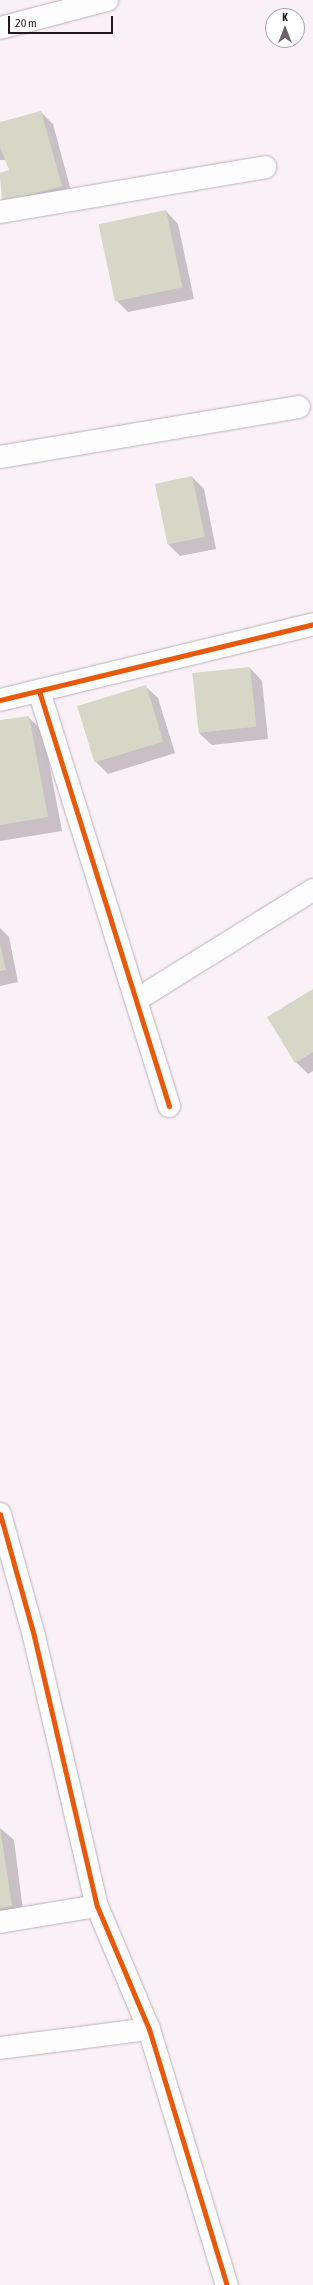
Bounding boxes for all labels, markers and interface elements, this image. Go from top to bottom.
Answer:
scale bar [10,8,115,34]
north arrow [265,8,305,48]
text: K [282,11,288,23]
text: 20 m [15,16,37,30]

